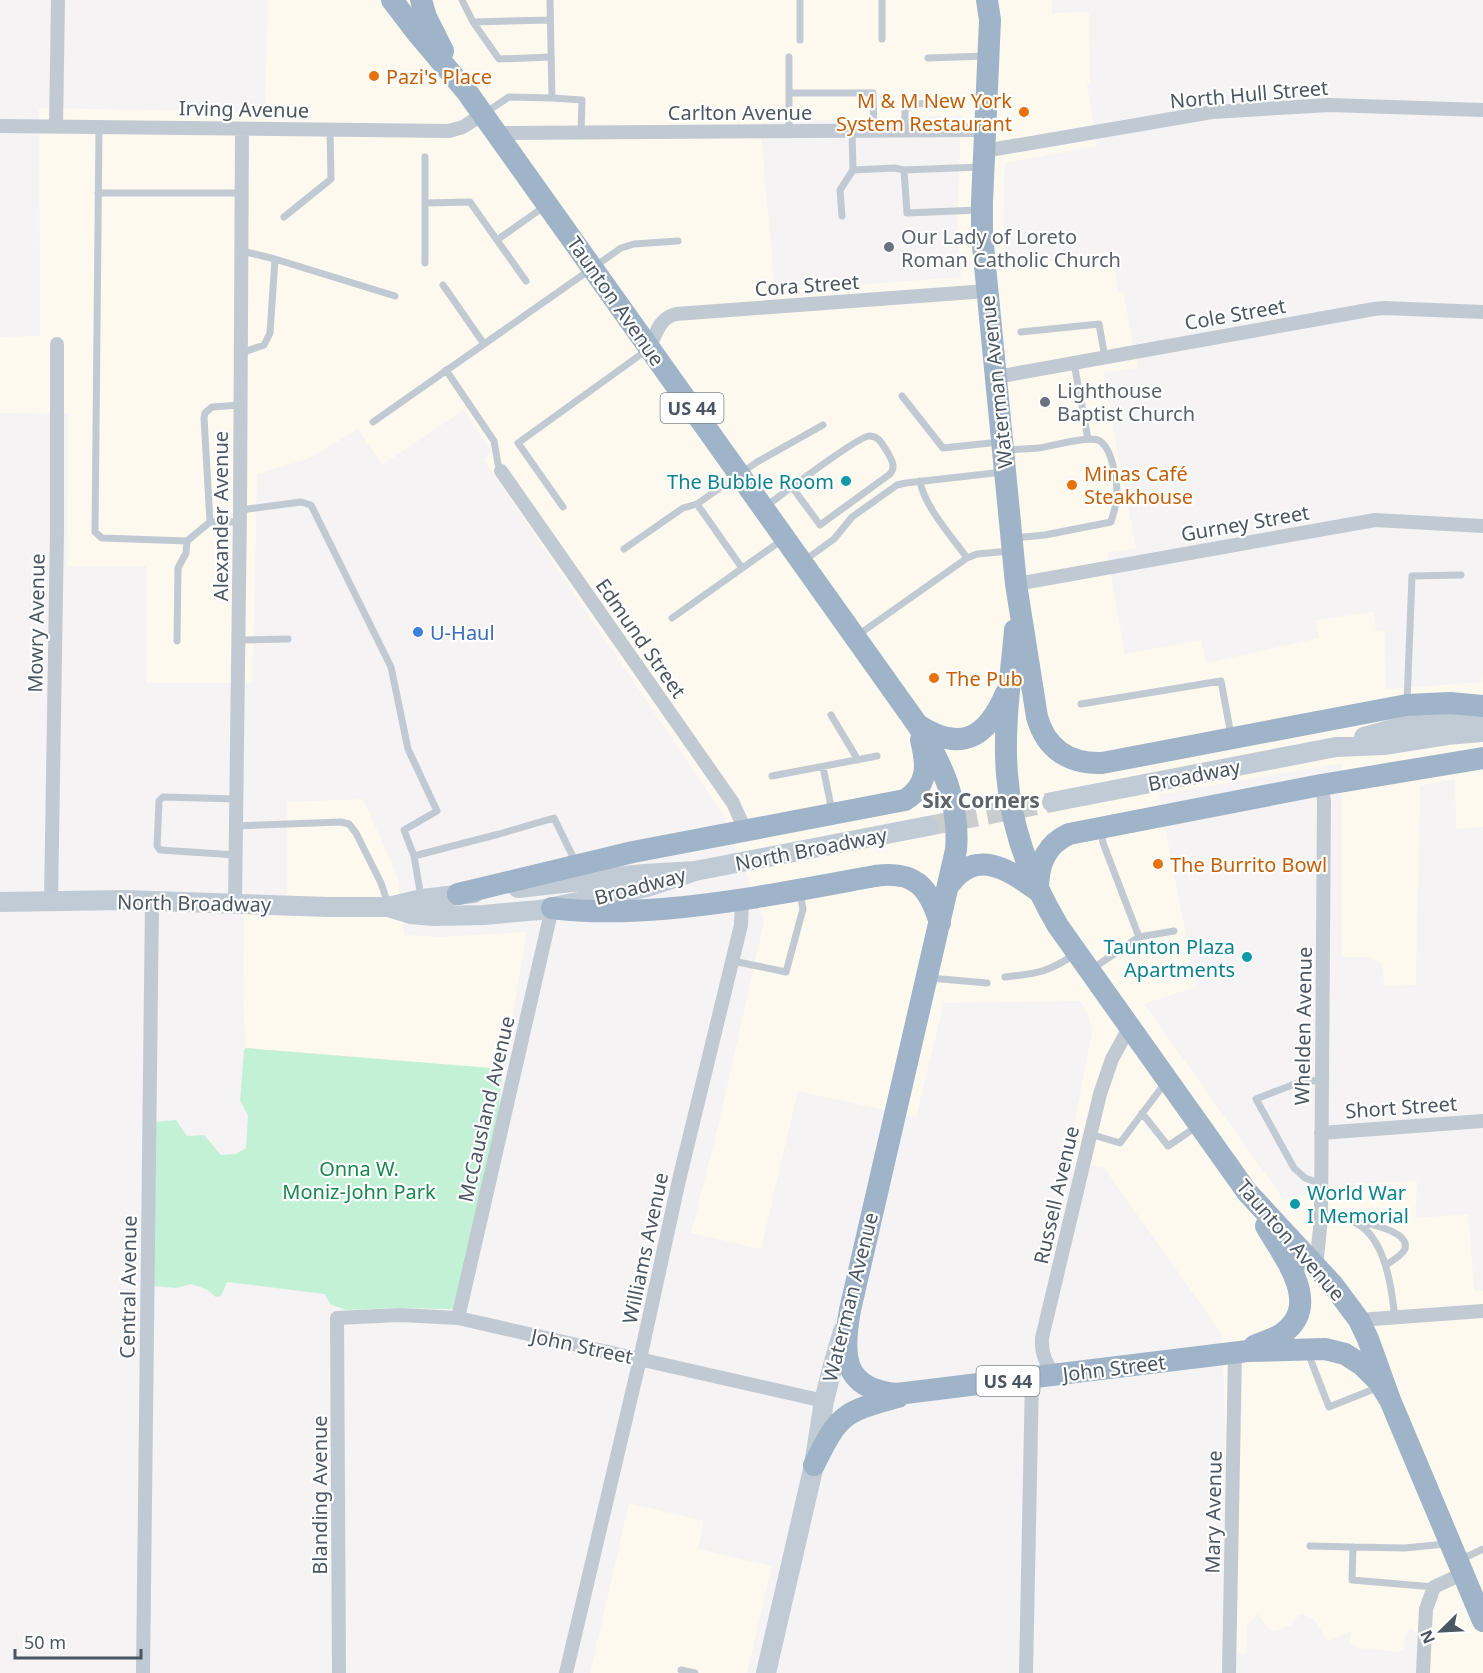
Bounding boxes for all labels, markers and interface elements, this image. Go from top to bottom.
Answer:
place label: Pazi's Place [386,63,492,90]
marker: Pazi's Place [367,69,381,83]
street label: North Hull Street [1169,74,1329,114]
place label: M & M New York System Restaurant [836,87,1012,137]
street label: Irving Avenue [179,94,309,124]
street label: Carlton Avenue [668,99,812,126]
marker: M & M New York System Restaurant [1017,105,1031,119]
place label: Our Lady of Loreto Roman Catholic Church [901,223,1121,273]
street label: Taunton Avenue [561,231,671,371]
marker: Our Lady of Loreto Roman Catholic Church [882,240,896,254]
street label: Cora Street [754,268,860,302]
street label: Cole Street [1182,292,1288,336]
street label: Waterman Avenue [973,294,1019,470]
place label: Lighthouse Baptist Church [1057,377,1195,427]
road number: US 44 [660,393,724,423]
marker: Lighthouse Baptist Church [1038,395,1052,409]
street label: Alexander Avenue [207,431,234,601]
place label: Minas Café Steakhouse [1084,460,1193,510]
place label: The Bubble Room [667,468,834,495]
marker: The Bubble Room [839,474,853,488]
marker: Minas Café Steakhouse [1065,478,1079,492]
street label: Gurney Street [1179,498,1311,548]
street label: Mowry Avenue [21,553,51,693]
street label: Edmund Street [590,573,692,703]
place label: U-Haul [430,619,495,646]
marker: U-Haul [411,625,425,639]
place label: The Pub [946,665,1023,692]
marker: The Pub [927,671,941,685]
street label: Broadway [1145,753,1243,797]
district label: Six Corners [922,786,1040,814]
street label: North Broadway [733,821,890,877]
place label: The Burrito Bowl [1170,851,1327,878]
marker: The Burrito Bowl [1151,857,1165,871]
street label: Broadway [591,861,689,911]
street label: North Broadway [117,888,272,918]
place label: Taunton Plaza Apartments [1104,933,1235,983]
street label: Whelden Avenue [1288,946,1318,1106]
marker: Taunton Plaza Apartments [1240,950,1254,964]
street label: McCausland Avenue [451,1013,521,1205]
street label: Short Street [1344,1090,1458,1124]
street label: Russell Avenue [1027,1123,1085,1267]
park label: Onna W. Moniz-John Park [282,1155,436,1205]
street label: Williams Avenue [616,1170,674,1326]
street label: Taunton Avenue [1231,1174,1351,1306]
place label: World War I Memorial [1307,1179,1409,1229]
marker: World War I Memorial [1288,1197,1302,1211]
street label: Waterman Avenue [816,1209,884,1385]
street label: Central Avenue [113,1215,143,1359]
street label: John Street [527,1322,635,1370]
street label: John Street [1059,1348,1167,1388]
road number: US 44 [976,1366,1040,1396]
street label: Blanding Avenue [306,1415,333,1575]
street label: Mary Avenue [1198,1450,1228,1574]
north arrow [1411,1601,1471,1661]
scale bar [15,1622,141,1660]
text: N [1415,1627,1440,1648]
text: 50 m [24,1630,66,1654]

